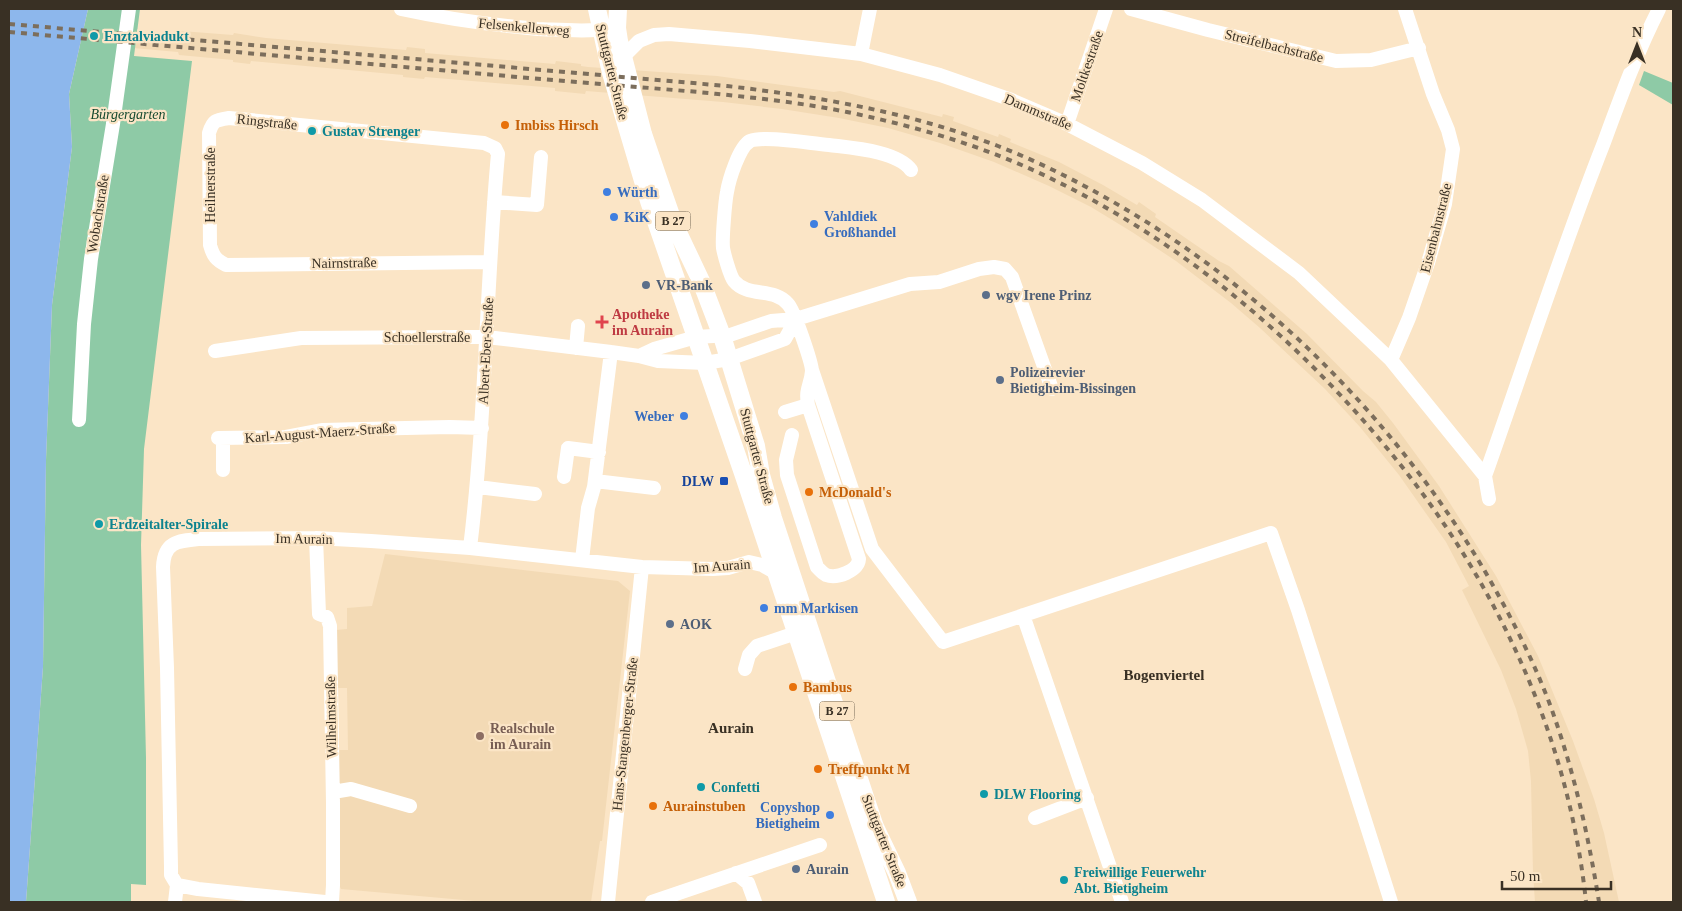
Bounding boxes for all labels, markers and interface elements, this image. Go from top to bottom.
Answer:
street label: Felsenkellerweg [478,16,570,38]
north arrow [1612,20,1662,70]
street label: Stuttgarter Straße [593,22,631,122]
text: N [1632,25,1642,40]
street label: Streifelbachstraße [1223,26,1325,66]
place label: Enztalviadukt [104,29,189,44]
street label: Moltkestraße [1068,29,1106,103]
marker: Enztalviadukt [88,30,100,42]
street label: Dammstraße [1002,91,1074,133]
park label: Bürgergarten [90,107,166,122]
street label: Ringstraße [236,111,298,133]
place label: Imbiss Hirsch [515,118,599,133]
marker: Imbiss Hirsch [499,119,511,131]
place label: Gustav Strenger [322,124,420,139]
marker: Gustav Strenger [306,125,318,137]
street label: Heilnerstraße [203,147,218,223]
street label: Wobachstraße [84,174,112,254]
street label: Eisenbahnstraße [1418,182,1454,274]
place label: Würth [617,185,658,200]
marker: Würth [601,186,613,198]
place label: Vahldiek Großhandel [824,209,896,240]
place label: KiK [624,210,650,225]
marker: KiK [608,211,620,223]
road number: B 27 [656,212,690,230]
marker: Vahldiek Großhandel [808,218,820,230]
street label: Nairnstraße [311,255,377,271]
place label: VR-Bank [656,278,713,293]
marker: VR-Bank [640,279,652,291]
place label: wgv Irene Prinz [996,288,1091,303]
marker: wgv Irene Prinz [980,289,992,301]
street label: Albert-Eber-Straße [476,297,496,405]
place label: Apotheke im Aurain [612,307,673,338]
marker: Apotheke im Aurain [596,316,608,328]
street label: Schoellerstraße [384,330,470,345]
place label: Polizeirevier Bietigheim-Bissingen [1010,365,1136,396]
marker: Polizeirevier Bietigheim-Bissingen [994,374,1006,386]
street label: Stuttgarter Straße [737,407,777,505]
place label: Weber [634,409,674,424]
marker: Weber [678,410,690,422]
street label: Karl-August-Maerz-Straße [244,420,396,446]
place label: DLW [682,474,714,489]
marker: DLW [718,475,730,487]
place label: McDonald's [819,485,892,500]
marker: McDonald's [803,486,815,498]
place label: Erdzeitalter-Spirale [109,517,228,532]
marker: Erdzeitalter-Spirale [93,518,105,530]
street label: Im Aurain [275,531,333,547]
street label: Im Aurain [693,557,751,575]
place label: mm Markisen [774,601,859,616]
marker: mm Markisen [758,602,770,614]
place label: AOK [680,617,712,632]
marker: AOK [664,618,676,630]
street label: Hans-Stangenberger-Straße [609,657,641,811]
district label: Bogenviertel [1124,667,1204,683]
street label: Wilhelmstraße [323,676,339,758]
place label: Bambus [803,680,853,695]
marker: Bambus [787,681,799,693]
road number: B 27 [820,701,854,720]
district label: Aurain [708,720,755,736]
place label: Realschule im Aurain [490,721,555,752]
marker: Realschule im Aurain [474,730,486,742]
place label: Treffpunkt M [828,762,910,777]
marker: Treffpunkt M [812,763,824,775]
place label: Confetti [711,780,760,795]
marker: Confetti [695,781,707,793]
place label: DLW Flooring [994,787,1081,802]
marker: DLW Flooring [978,788,990,800]
street label: Stuttgarter Straße [859,793,909,889]
place label: Aurainstuben [663,799,746,814]
marker: Aurainstuben [647,800,659,812]
place label: Copyshop Bietigheim [755,800,820,831]
marker: Copyshop Bietigheim [824,809,836,821]
scale bar [1502,858,1611,890]
place label: Aurain [806,862,849,877]
marker: Aurain [790,863,802,875]
place label: Freiwillige Feuerwehr Abt. Bietigheim [1074,865,1206,896]
text: 50 m [1510,868,1541,884]
marker: Freiwillige Feuerwehr Abt. Bietigheim [1058,874,1070,886]

